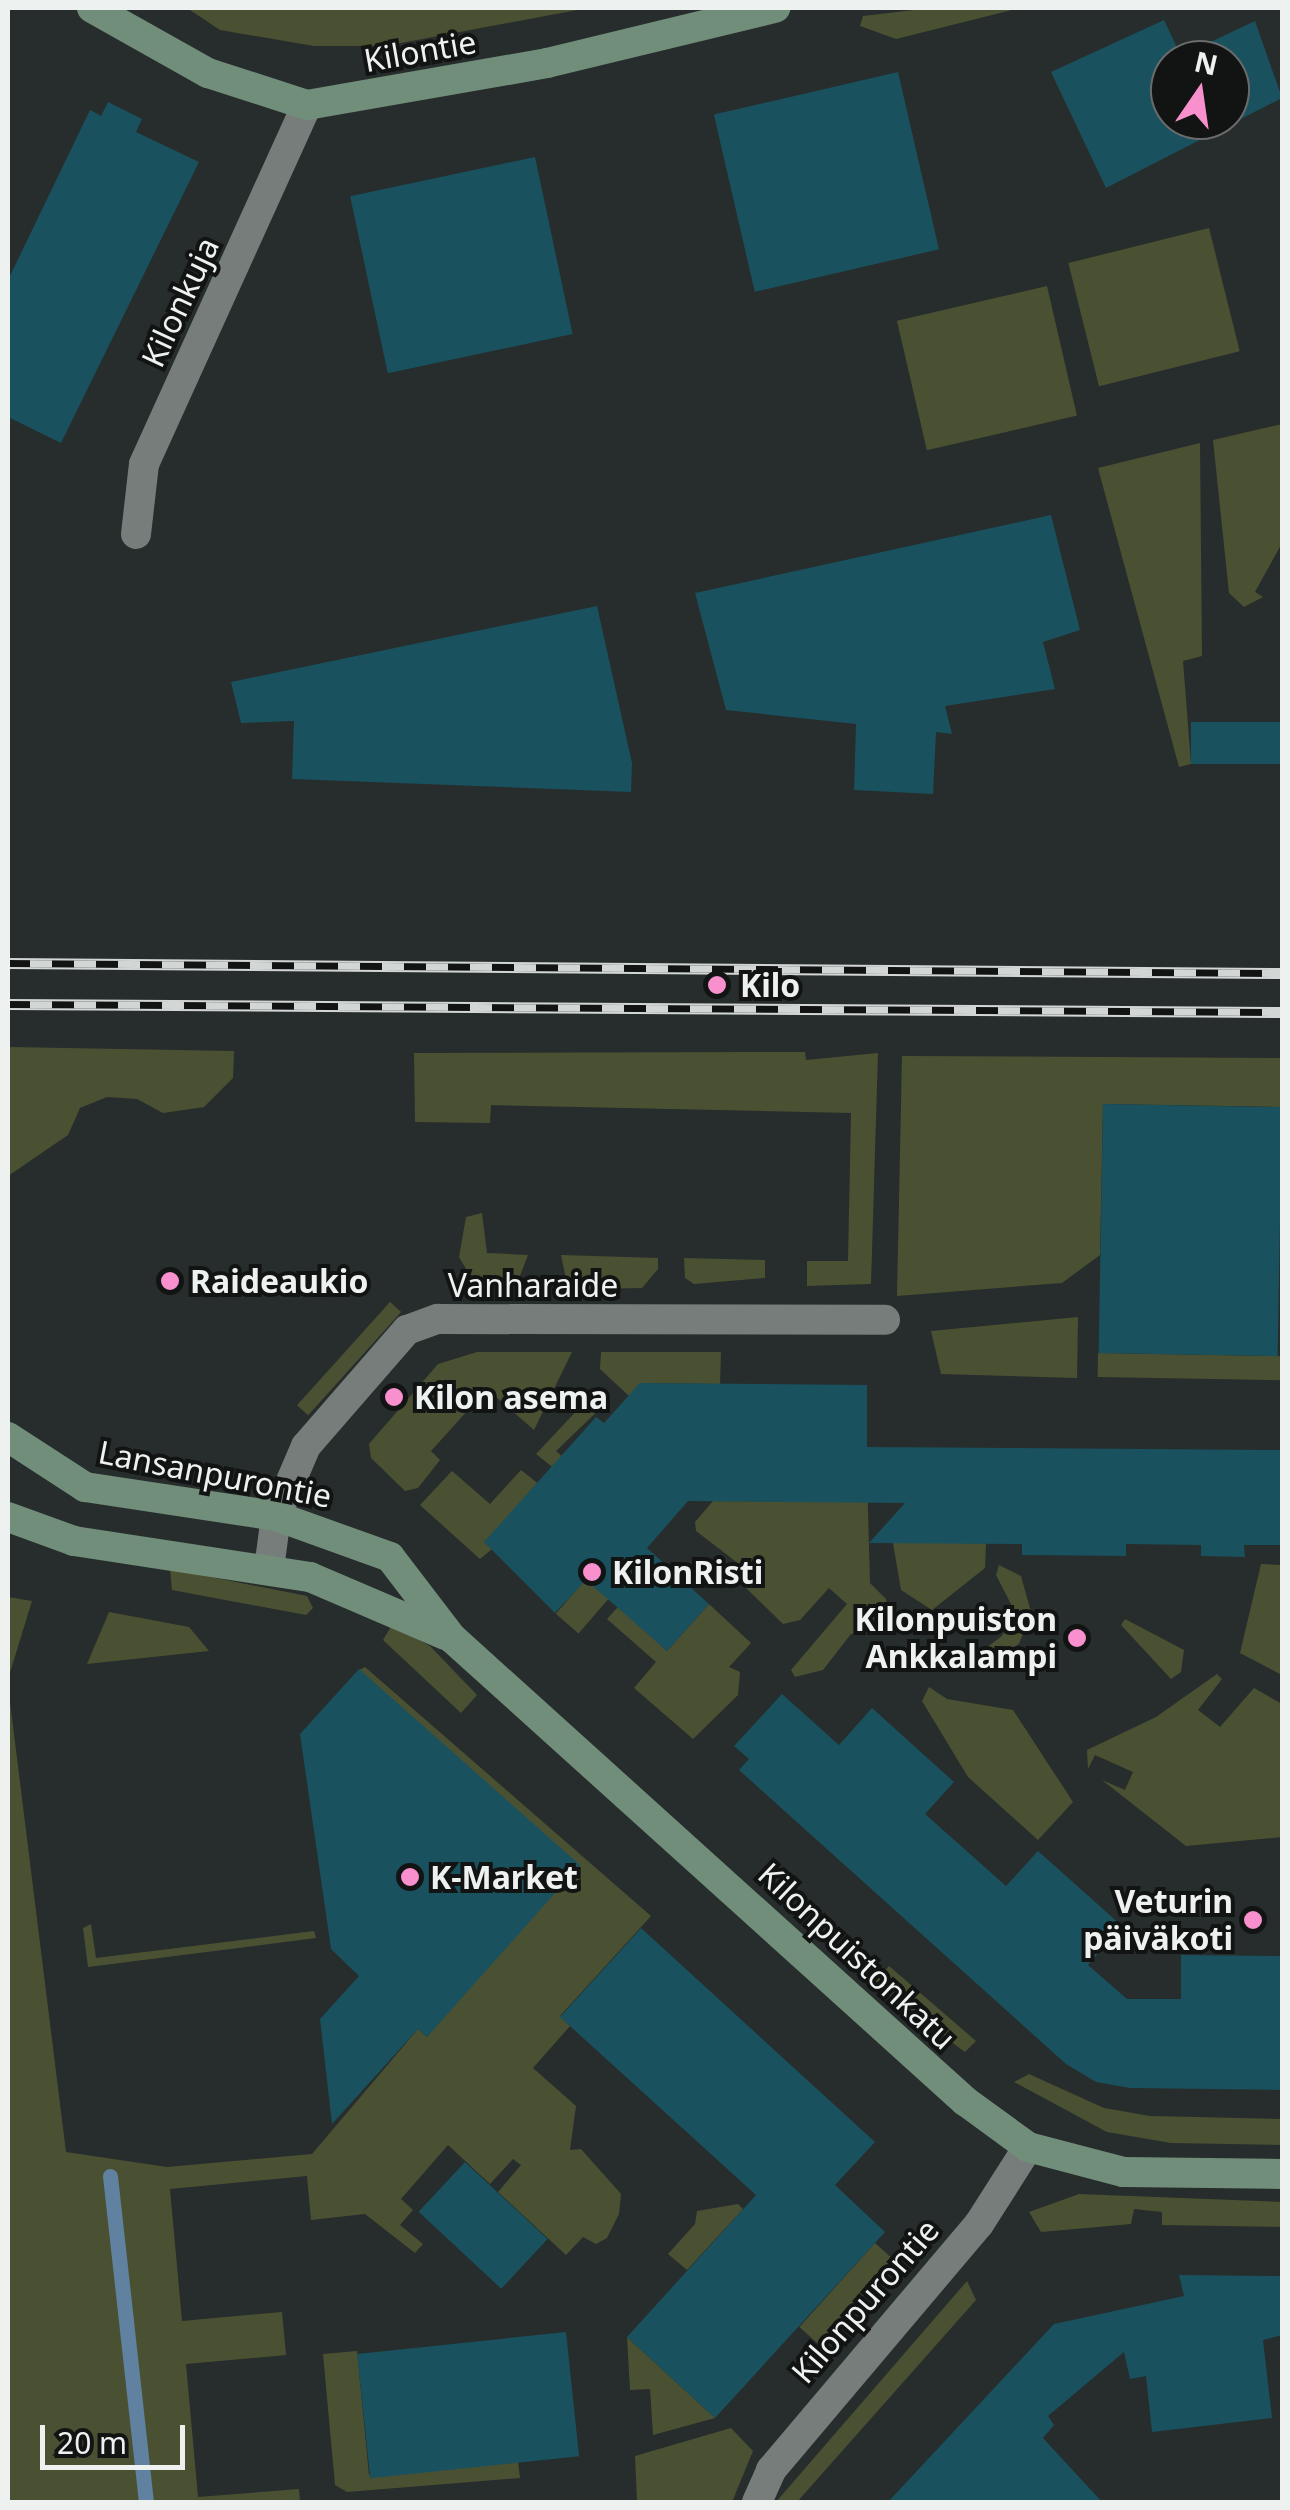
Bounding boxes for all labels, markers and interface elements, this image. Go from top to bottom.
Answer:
street label: Kilontie [361,22,479,80]
north arrow [1150,40,1250,140]
text: N [1191,42,1222,84]
street label: Kilonkuja [133,231,227,373]
place label: Kilo [740,966,800,1004]
marker: Kilo [704,972,730,998]
place label: Raideaukio [190,1262,368,1300]
street label: Vanharaide [448,1266,618,1304]
marker: Raideaukio [159,1270,181,1292]
place label: Kilon asema [414,1378,608,1416]
marker: Kilon asema [383,1386,405,1408]
street label: Lansanpurontie [95,1433,335,1515]
place label: KilonRisti [612,1553,763,1591]
marker: KilonRisti [581,1561,603,1583]
place label: Kilonpuiston Ankkalampi [855,1601,1057,1676]
marker: Kilonpuiston Ankkalampi [1066,1627,1088,1649]
street label: Kilonpuistonkatu [750,1855,964,2057]
place label: K-Market [430,1858,578,1896]
marker: K-Market [399,1866,421,1888]
place label: Veturin päiväkoti [1083,1883,1233,1958]
marker: Veturin päiväkoti [1242,1909,1264,1931]
street label: Kilonpurontie [783,2211,947,2391]
scale bar [45,2405,190,2467]
text: 20 m [57,2422,127,2463]

